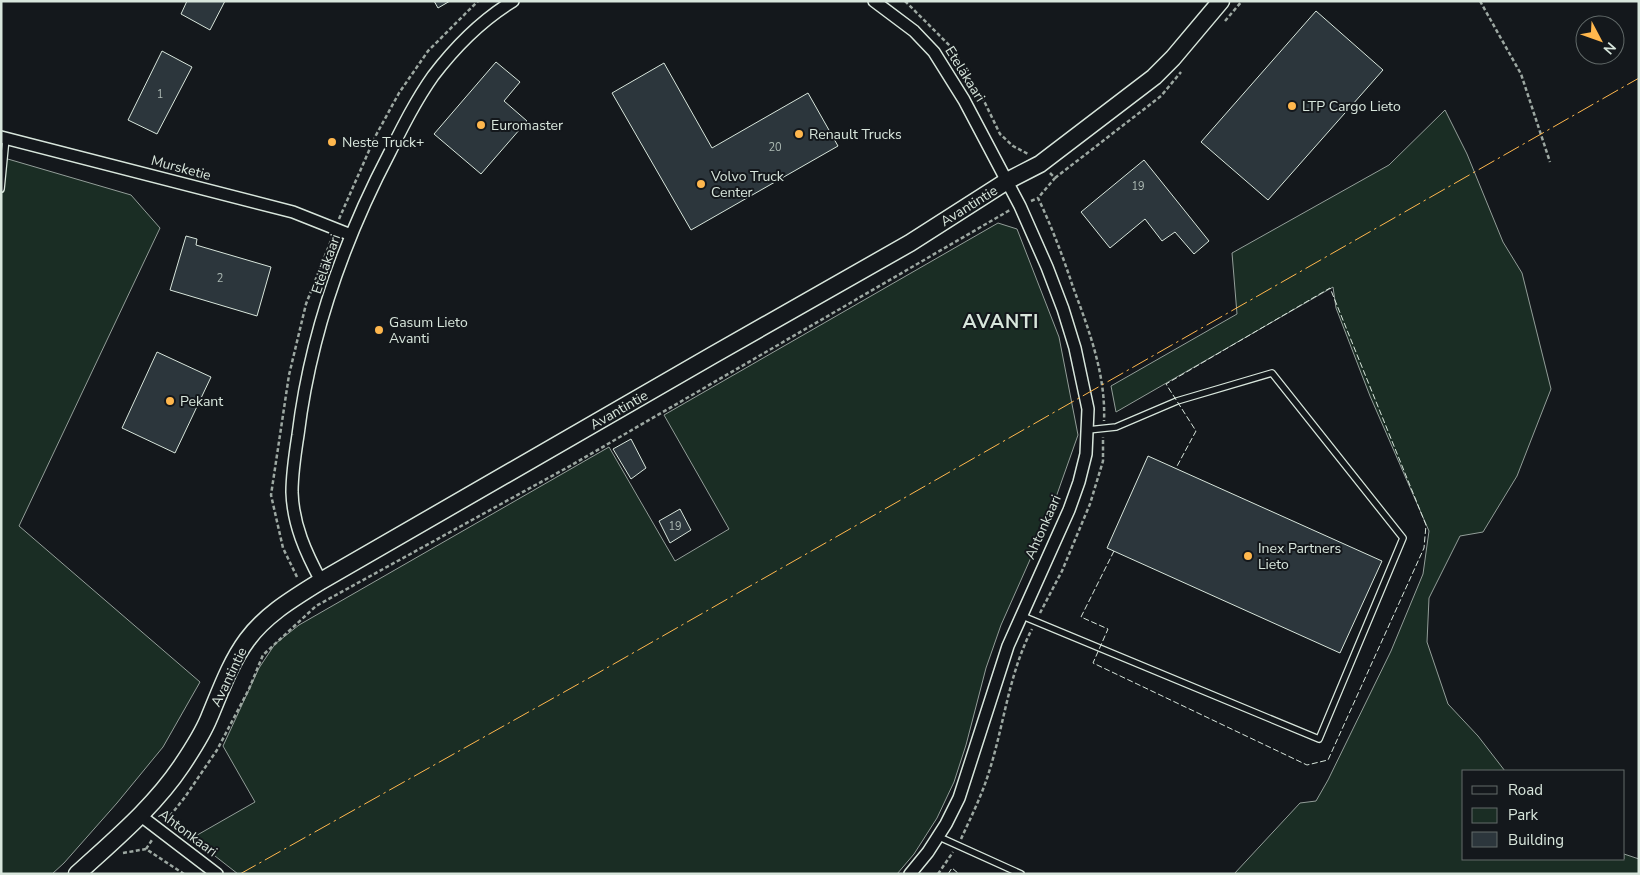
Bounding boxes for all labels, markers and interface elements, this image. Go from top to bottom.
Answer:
north arrow [1575,15,1625,65]
text: N [1599,38,1620,58]
street label: Eteläkaari [941,43,989,105]
house number: 1 [157,87,163,102]
place label: LTP Cargo Lieto [1302,97,1401,116]
marker: LTP Cargo Lieto [1286,100,1298,112]
place label: Euromaster [491,116,563,135]
marker: Euromaster [475,119,487,131]
place label: Renault Trucks [809,125,902,144]
marker: Renault Trucks [793,128,805,140]
place label: Neste Truck+ [342,133,424,152]
marker: Neste Truck+ [326,136,338,148]
house number: 20 [768,140,782,155]
street label: Mursketie [149,151,213,185]
place label: Volvo Truck Center [710,167,785,202]
marker: Volvo Truck Center [695,178,707,190]
house number: 19 [1131,179,1145,194]
street label: Avantintie [937,181,1001,231]
street label: Eteläkaari [307,232,345,296]
house number: 2 [217,271,223,286]
district label: AVANTI [963,309,1039,335]
place label: Gasum Lieto Avanti [389,313,468,348]
marker: Gasum Lieto Avanti [373,324,385,336]
street label: Avantintie [587,386,651,434]
place label: Pekant [180,392,223,411]
marker: Pekant [164,395,176,407]
street label: Ahtonkaari [1020,492,1066,562]
house number: 19 [668,519,682,534]
place label: Inex Partners Lieto [1258,539,1341,574]
marker: Inex Partners Lieto [1242,550,1254,562]
street label: Avantintie [206,644,252,710]
legend [1462,770,1625,860]
text: Road [1508,780,1543,800]
street label: Ahtonkaari [155,805,221,861]
text: Park [1508,805,1538,825]
text: Building [1508,830,1564,850]

